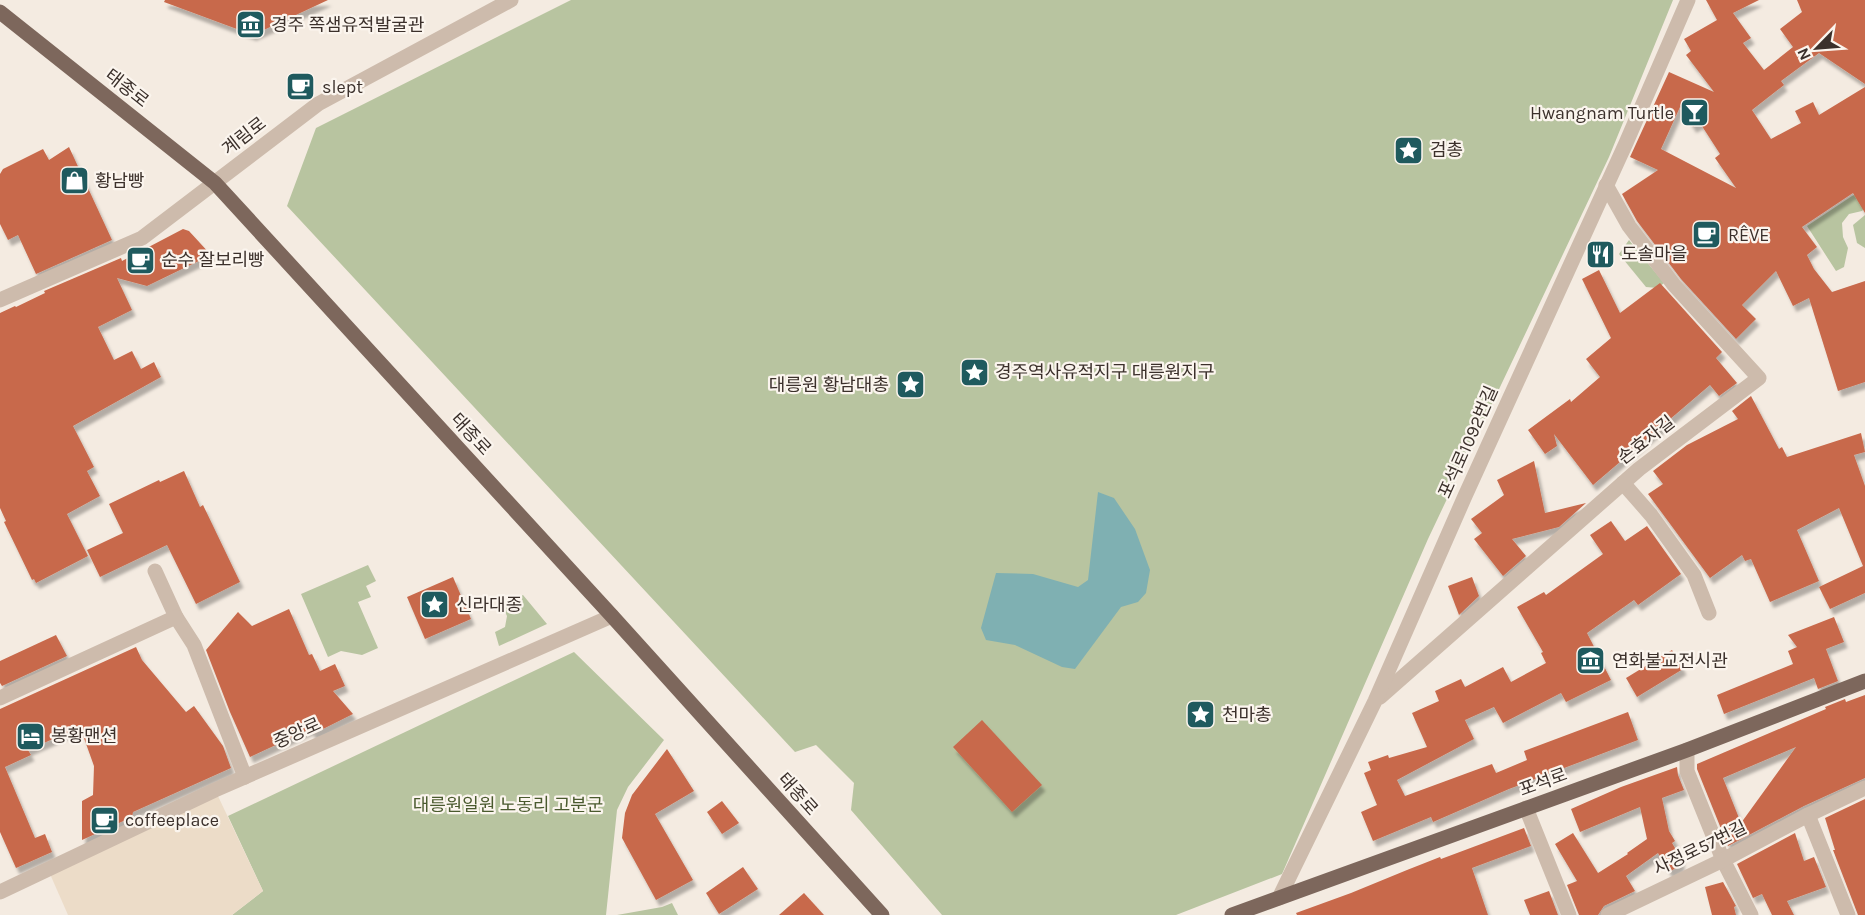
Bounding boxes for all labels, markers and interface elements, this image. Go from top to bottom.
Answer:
museum icon: 경주 쪽샘유적발굴관 [234,9,266,41]
place label: 경주 쪽샘유적발굴관 [271,14,425,36]
north arrow [1787,18,1847,78]
text: N [1793,45,1815,63]
street label: 태종로 [101,64,153,112]
cafe icon: slept [285,71,317,103]
place label: slept [322,76,363,98]
bar icon: Hwangnam Turtle [1679,97,1711,129]
place label: Hwangnam Turtle [1530,102,1674,124]
street label: 계림로 [218,112,270,160]
place icon: 검총 [1393,134,1425,166]
place label: 검총 [1430,139,1463,161]
shop icon: 황남빵 [58,165,90,197]
place label: 황남빵 [95,170,145,192]
cafe icon: RÊVE [1691,219,1723,251]
place label: RÊVE [1728,224,1769,246]
restaurant icon: 도솔마을 [1584,238,1616,270]
place label: 도솔마을 [1621,243,1687,265]
cafe icon: 순수 잘보리빵 [124,244,156,276]
place label: 순수 잘보리빵 [161,249,265,271]
place icon: 경주역사유적지구 대릉원지구 [958,356,990,388]
place label: 경주역사유적지구 대릉원지구 [995,361,1215,383]
place icon: 대릉원 황남대총 [894,369,926,401]
place label: 대릉원 황남대총 [769,374,889,396]
street label: 포석로1092번길 [1433,383,1503,501]
street label: 태종로 [446,408,496,460]
street label: 손효자길 [1613,411,1679,469]
place icon: 신라대종 [419,589,451,621]
place label: 신라대종 [456,594,522,616]
museum icon: 연화불교전시관 [1575,645,1607,677]
place label: 연화불교전시관 [1612,650,1728,672]
place icon: 천마총 [1185,699,1217,731]
place label: 천마총 [1222,704,1272,726]
street label: 중앙로 [270,713,324,753]
hotel icon: 봉황맨션 [14,720,46,752]
place label: 봉황맨션 [51,725,117,747]
street label: 포석로 [1516,763,1570,801]
street label: 태종로 [773,768,823,820]
park label: 대릉원일원 노동리 고분군 [413,794,603,816]
cafe icon: coffeeplace [88,804,120,836]
place label: coffeeplace [125,809,219,831]
street label: 사정로57번길 [1650,816,1750,880]

